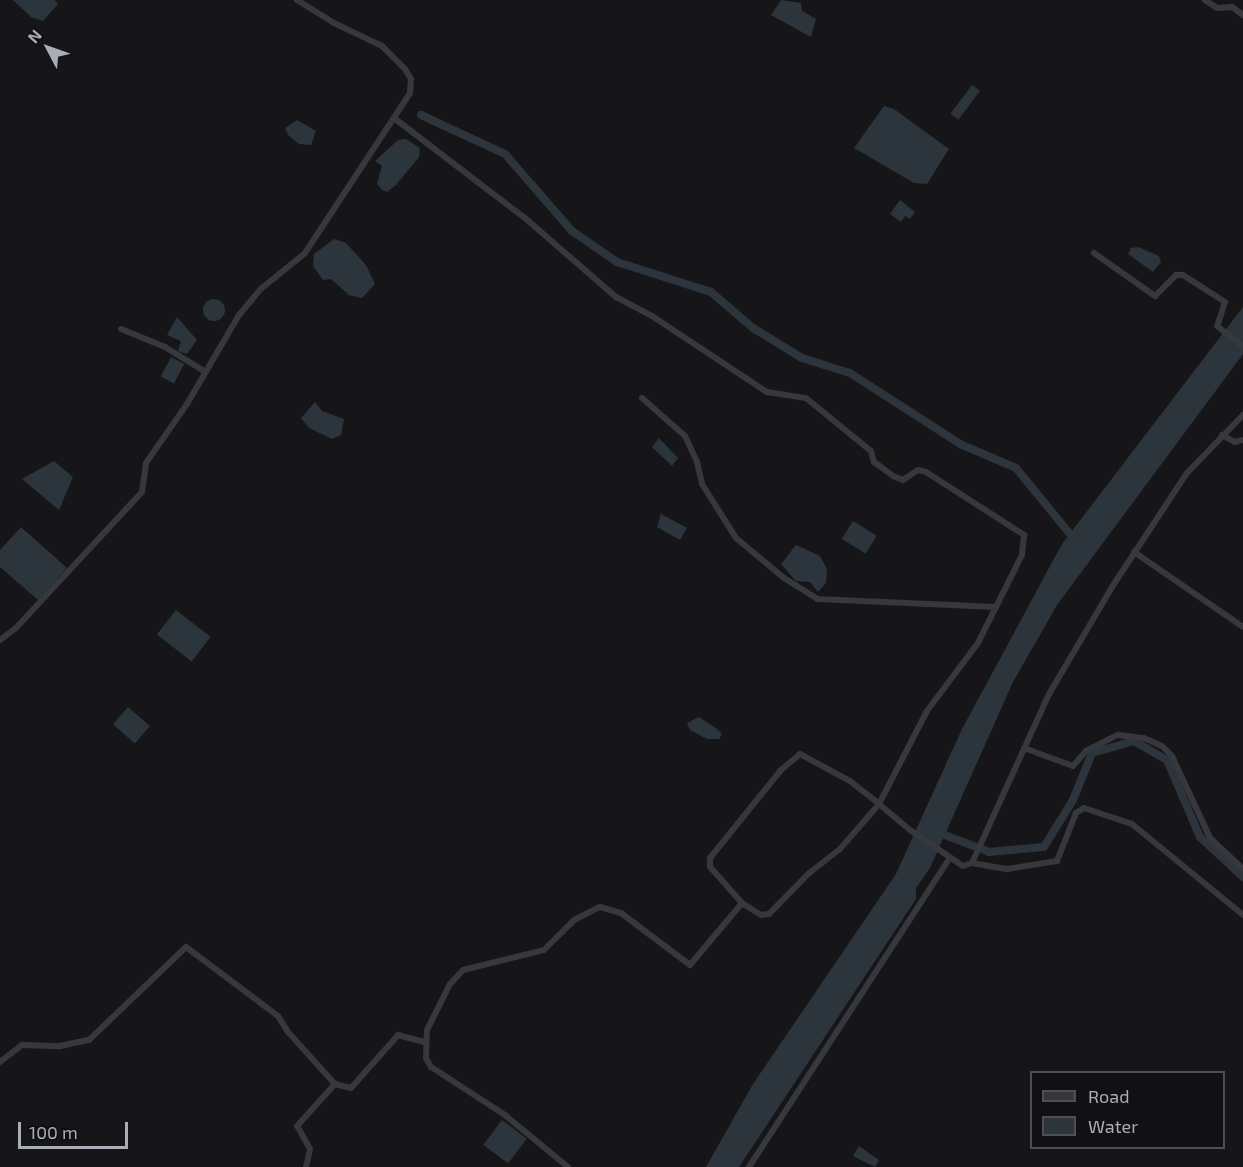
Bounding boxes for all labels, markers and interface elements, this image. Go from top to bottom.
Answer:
north arrow [18,18,78,78]
text: N [23,25,45,46]
legend [1030,1071,1225,1149]
text: Road [1088,1085,1129,1107]
scale bar [21,1110,130,1148]
text: Water [1088,1115,1138,1137]
text: 100 m [29,1121,78,1143]

